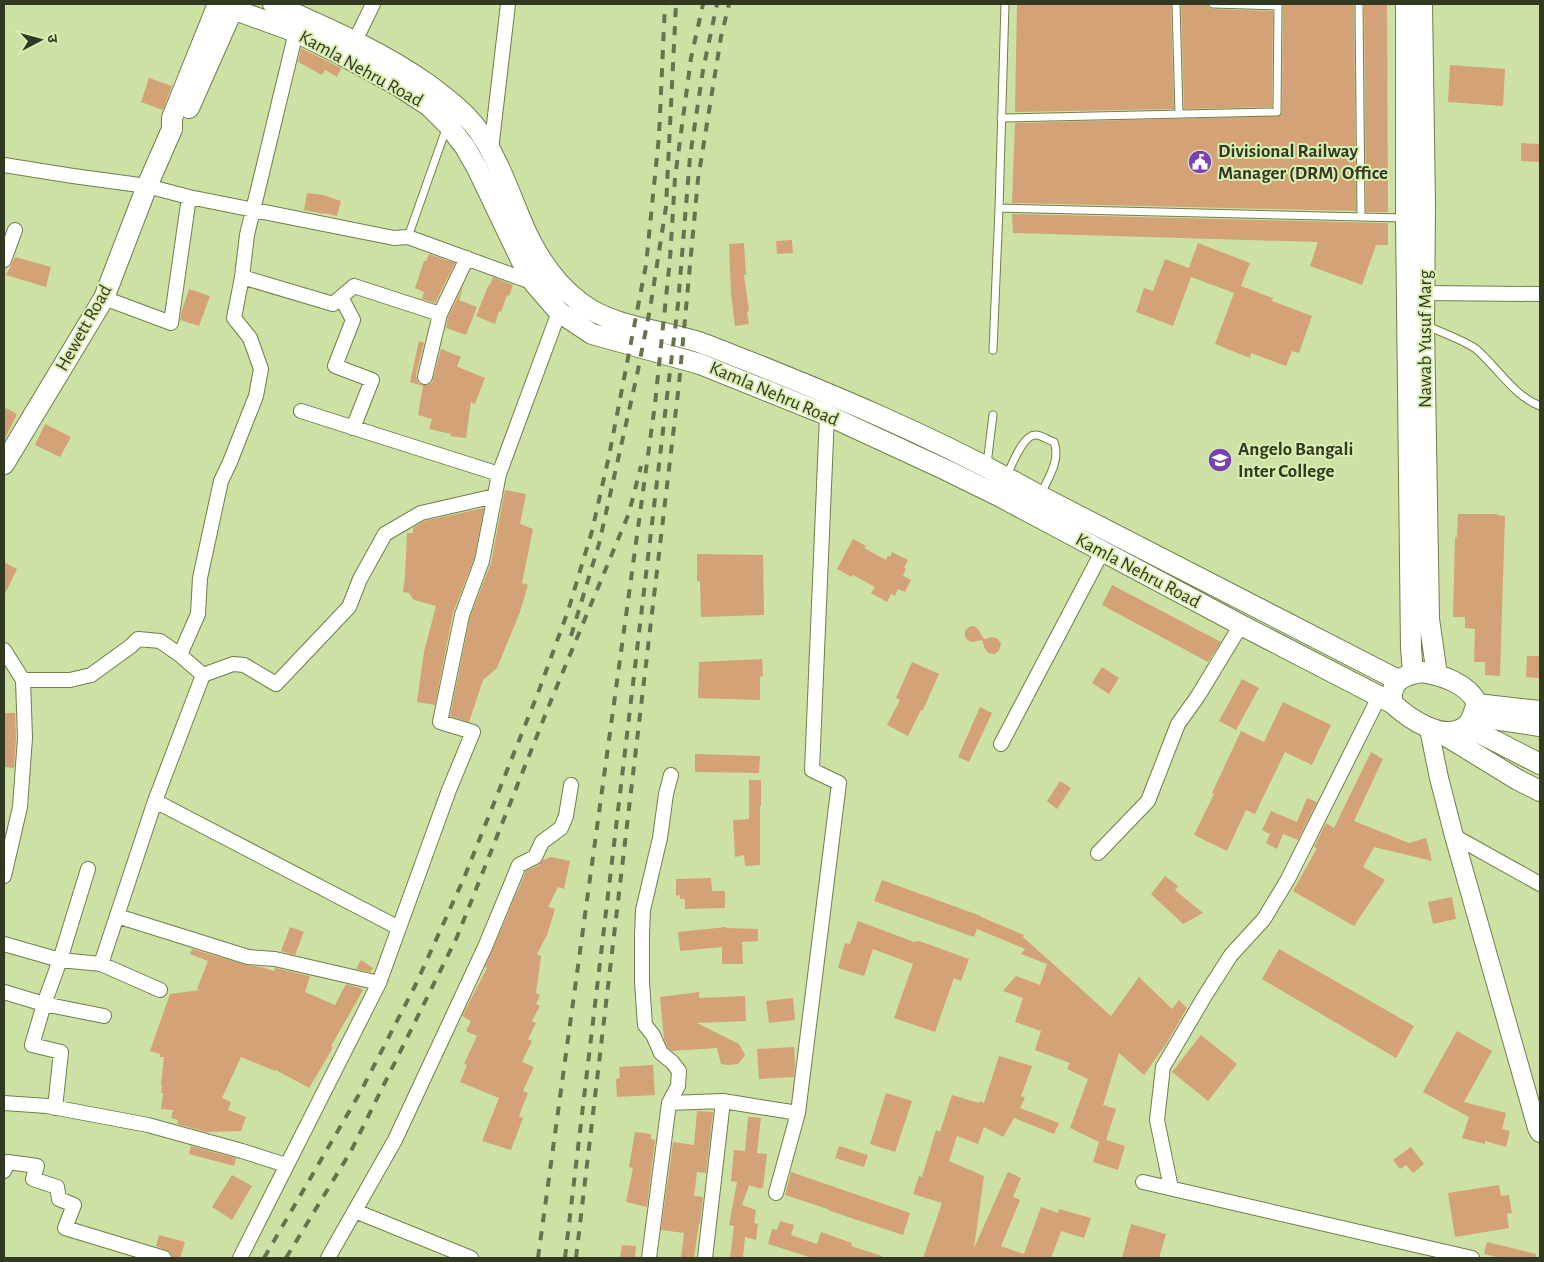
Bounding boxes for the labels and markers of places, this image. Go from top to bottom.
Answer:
place label: Divisional Railway Manager (DRM) Office [1218,142,1388,183]
public building icon: Divisional Railway Manager (DRM) Office [1187,149,1213,175]
place label: Angelo Bangali Inter College [1238,440,1353,481]
school or university icon: Angelo Bangali Inter College [1207,447,1233,473]

